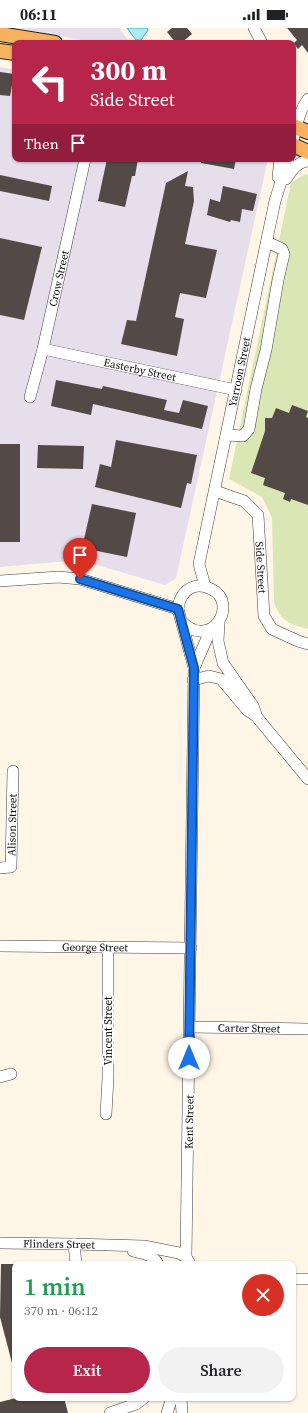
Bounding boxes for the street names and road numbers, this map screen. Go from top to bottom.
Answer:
street label: Crow Street [46,249,73,308]
street label: Yarroon Street [225,336,254,408]
street label: Easterby Street [102,355,178,385]
street label: Side Street [252,541,270,594]
street label: Alison Street [4,793,21,856]
street label: George Street [62,940,128,955]
street label: Vincent Street [101,996,116,1066]
street label: Carter Street [218,1020,281,1037]
street label: Kent Street [182,1095,197,1149]
street label: Flinders Street [23,1236,96,1253]

